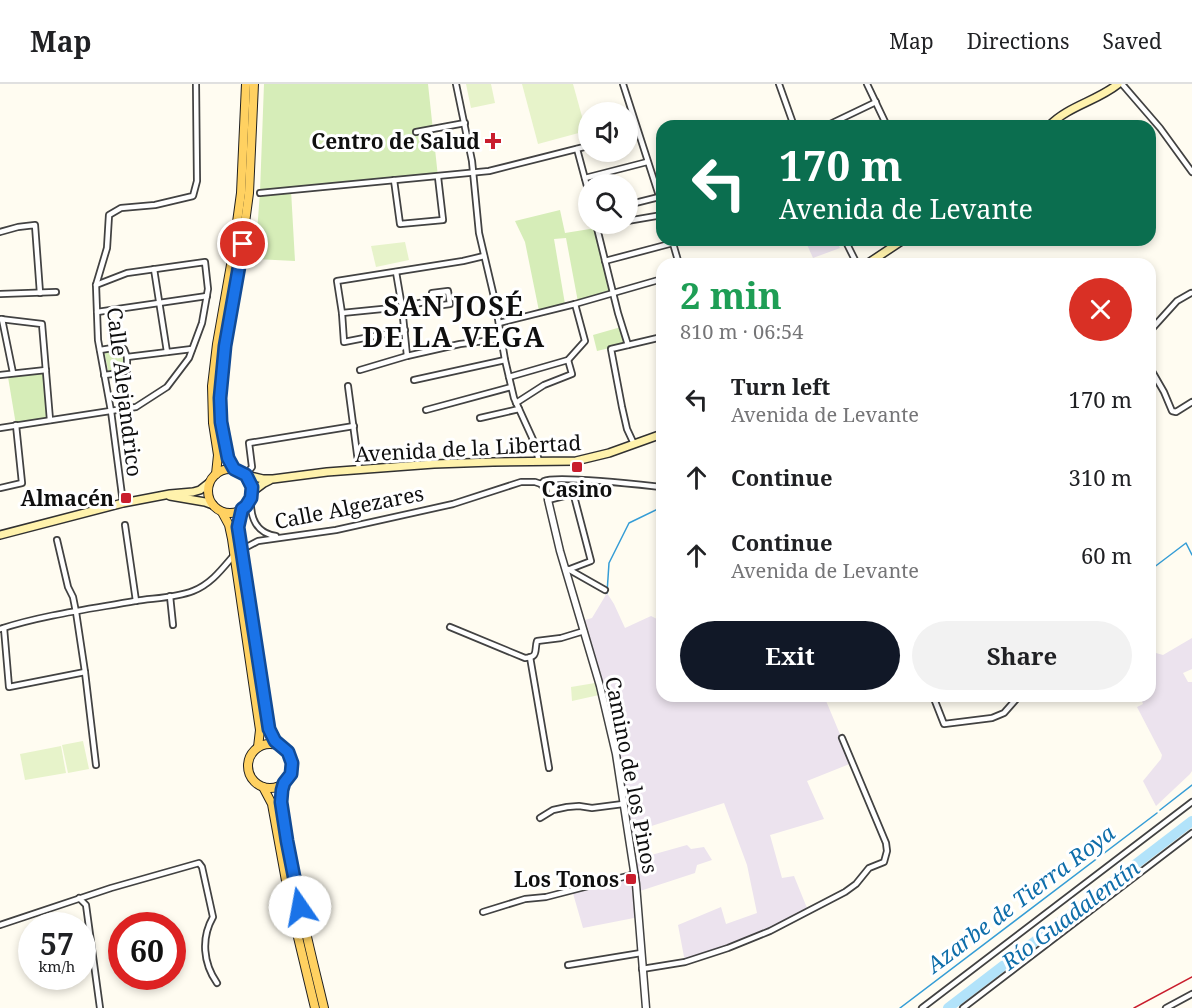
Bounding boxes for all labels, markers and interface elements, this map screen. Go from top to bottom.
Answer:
text: Map [30,22,92,60]
text: Map [889,27,934,55]
text: Directions [967,27,1069,55]
text: Saved [1102,27,1162,55]
map controls [578,102,638,234]
button: sound [578,102,638,162]
place label: Centro de Salud [311,127,480,155]
marker: Centro de Salud [484,132,502,150]
text: 170 m [779,136,903,193]
icon: left [680,144,758,222]
button: search [578,174,638,234]
text: Avenida de Levante [779,190,1033,227]
pin [217,218,268,269]
icon: arrive [226,227,259,260]
text: 2 min [680,271,782,320]
button: close [1069,278,1132,341]
district label: SAN JOSÉ DE LA VEGA [363,287,545,355]
street label: Calle Alejandrico [101,306,149,478]
text: 810 m · 06:54 [680,318,803,345]
text: Turn left [731,371,830,401]
icon: left [680,383,713,416]
text: 170 m [1069,384,1132,414]
text: Avenida de Levante [731,401,919,428]
street label: Avenida de la Libertad [354,428,582,468]
marker: Casino [570,460,584,474]
icon: ahead [680,461,713,494]
text: Continue [731,462,833,492]
text: 310 m [1069,462,1132,492]
place label: Casino [541,475,613,503]
street label: Calle Algezares [272,479,426,535]
place label: Almacén [20,484,114,512]
marker: Almacén [119,491,133,505]
text: Continue [731,527,833,557]
icon: ahead [680,539,713,572]
text: 60 m [1081,540,1132,570]
text: Avenida de Levante [731,557,919,584]
button: Exit [680,621,900,690]
button: Share [912,621,1132,690]
street label: Camino de los Pinos [599,674,665,876]
water label: Azarbe de Tierra Roya [918,817,1121,980]
water label: Río Guadalentín [994,852,1145,976]
place label: Los Tonos [514,865,619,893]
marker: Los Tonos [624,872,638,886]
position arrow [268,875,332,939]
speed limit sign: 60 [108,912,186,990]
text: 57 [40,923,74,964]
text: km/h [39,956,75,976]

